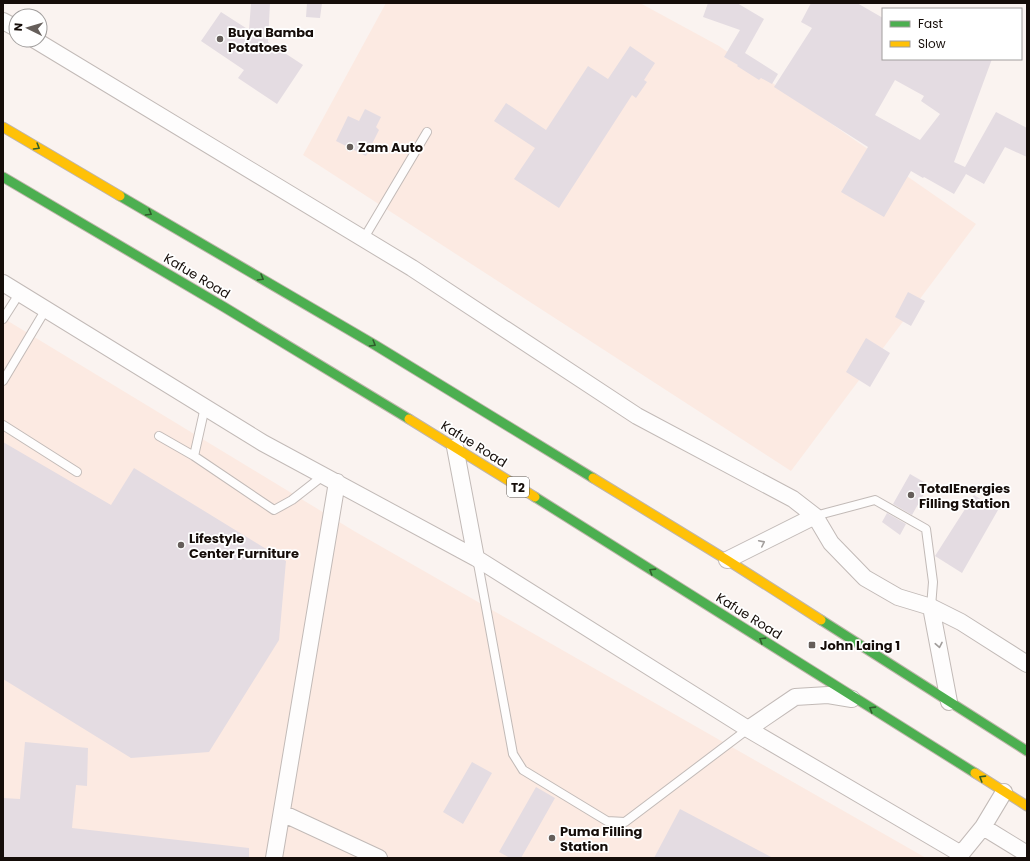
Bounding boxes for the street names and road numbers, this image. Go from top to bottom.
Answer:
street label: Kafue Road [160,249,234,303]
street label: Kafue Road [437,416,511,472]
road number: T2 [507,477,529,497]
street label: Kafue Road [712,588,786,644]

